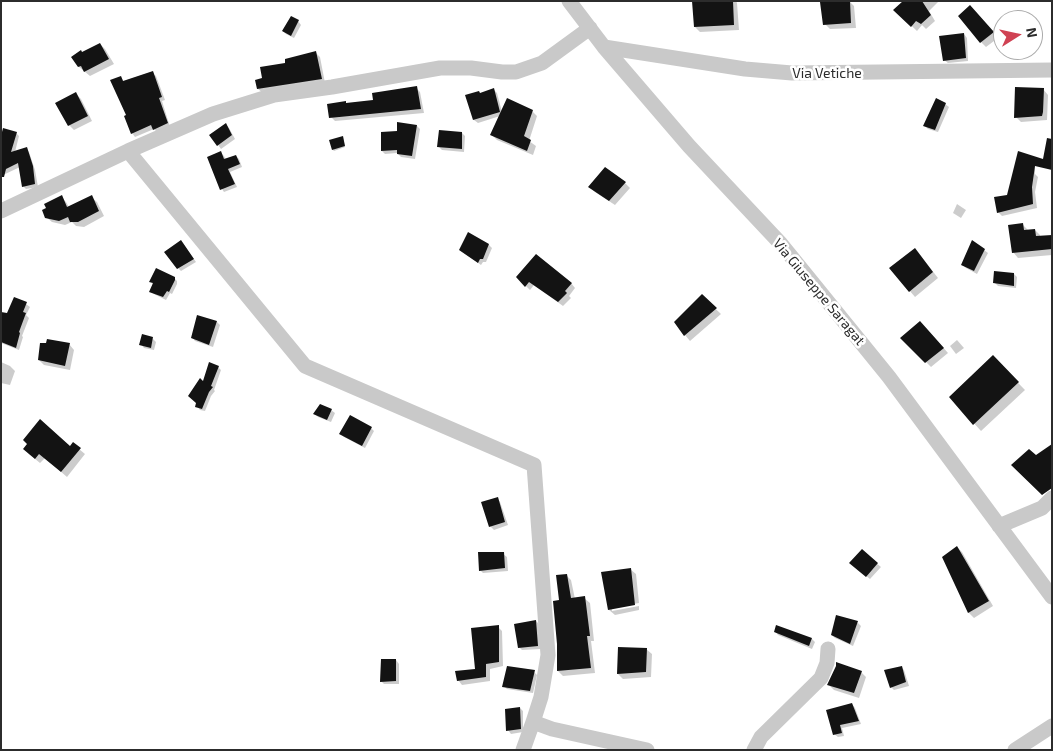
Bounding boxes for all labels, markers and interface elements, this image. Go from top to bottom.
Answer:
north arrow [993,10,1043,60]
text: N [1023,26,1042,39]
street label: Via Vetiche [792,65,862,81]
street label: Via Giuseppe Saragat [769,235,869,349]

